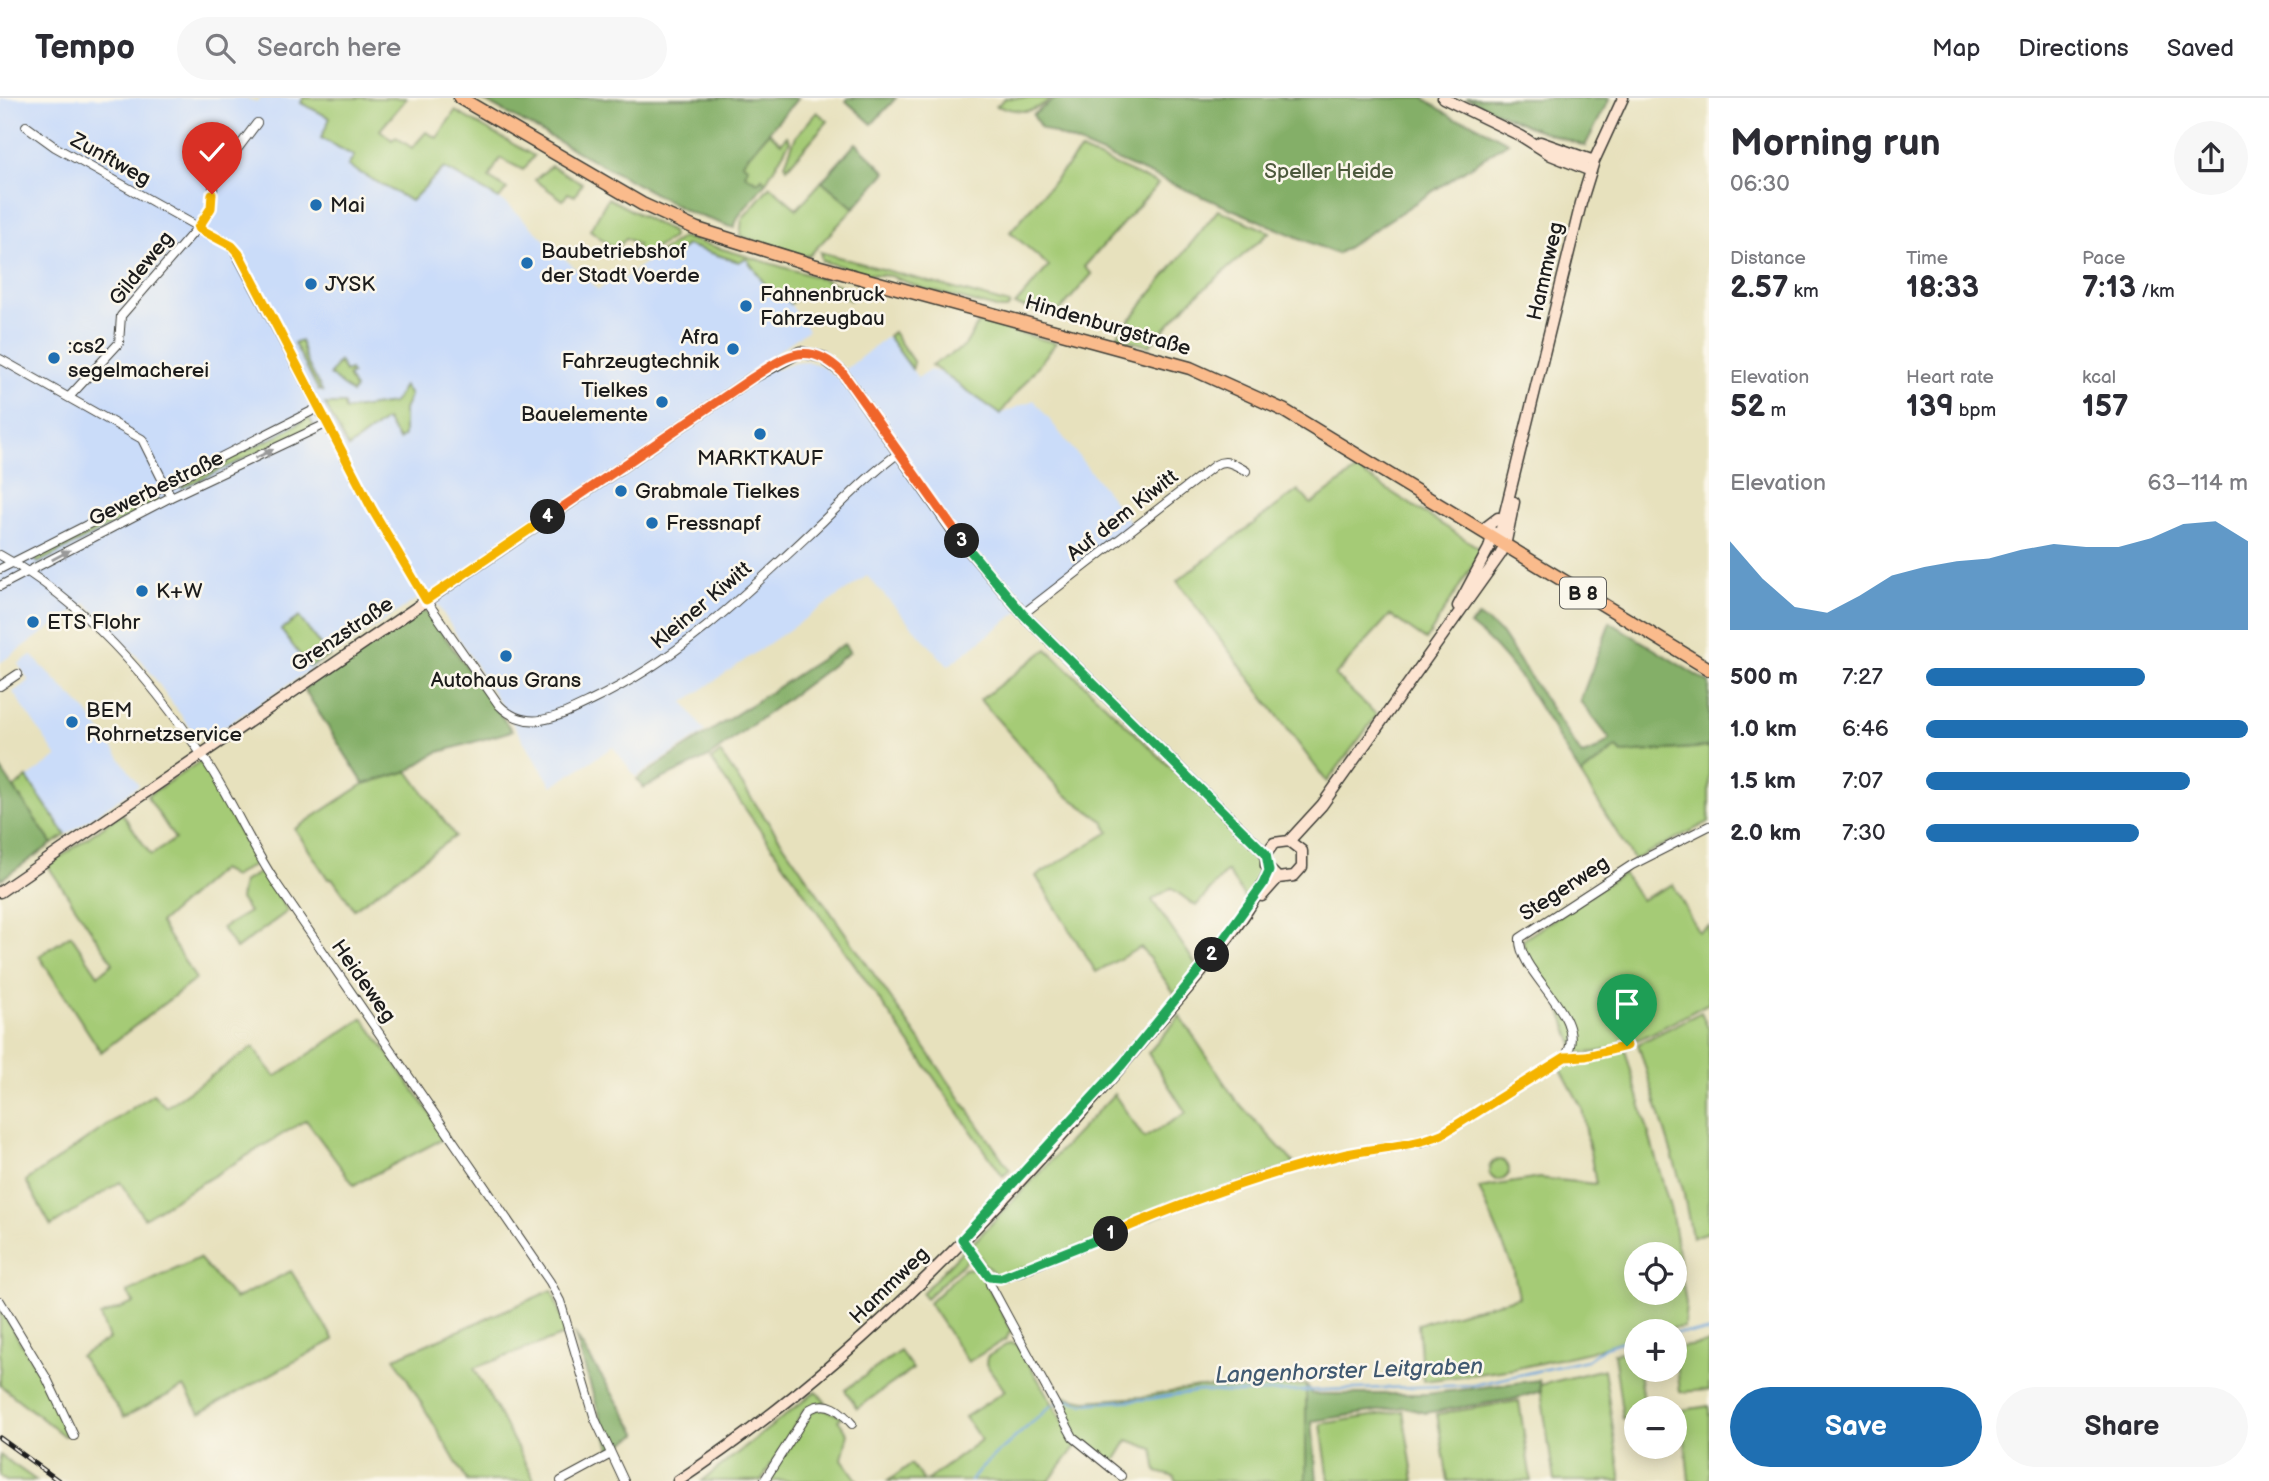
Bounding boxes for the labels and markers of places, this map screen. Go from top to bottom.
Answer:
pin [182,122,242,194]
place label: Mai [330,193,365,218]
marker: Mai [308,197,324,213]
place label: Baubetriebshof der Stadt Voerde [541,239,700,288]
marker: Baubetriebshof der Stadt Voerde [519,255,535,271]
place label: JYSK [325,272,375,297]
marker: JYSK [303,276,319,292]
place label: Fahnenbruck Fahrzeugbau [760,282,885,331]
marker: Fahnenbruck Fahrzeugbau [738,298,754,314]
place label: Afra Fahrzeugtechnik [562,325,720,374]
place label: :cs2 segelmacherei [68,334,209,383]
marker: Afra Fahrzeugtechnik [725,341,741,357]
marker: :cs2 segelmacherei [46,350,62,366]
place label: Tielkes Bauelemente [521,378,648,427]
marker: Tielkes Bauelemente [654,394,670,410]
marker: MARKTKAUF [752,426,768,442]
place label: MARKTKAUF [697,446,823,471]
place label: Grabmale Tielkes [635,479,800,504]
marker: Grabmale Tielkes [613,483,629,499]
pin: 4 [530,500,566,534]
place label: Fressnapf [666,511,762,536]
marker: Fressnapf [644,515,660,531]
pin: 3 [944,524,979,558]
place label: K+W [156,579,203,604]
marker: K+W [134,583,150,599]
place label: ETS Flohr [47,610,140,635]
marker: ETS Flohr [25,614,41,630]
marker: Autohaus Grans [498,648,514,664]
place label: Autohaus Grans [431,668,581,693]
place label: BEM Rohrnetzservice [86,698,242,747]
marker: BEM Rohrnetzservice [64,714,80,730]
pin: 2 [1194,938,1230,972]
pin [1597,974,1657,1046]
pin: 1 [1094,1216,1128,1252]

